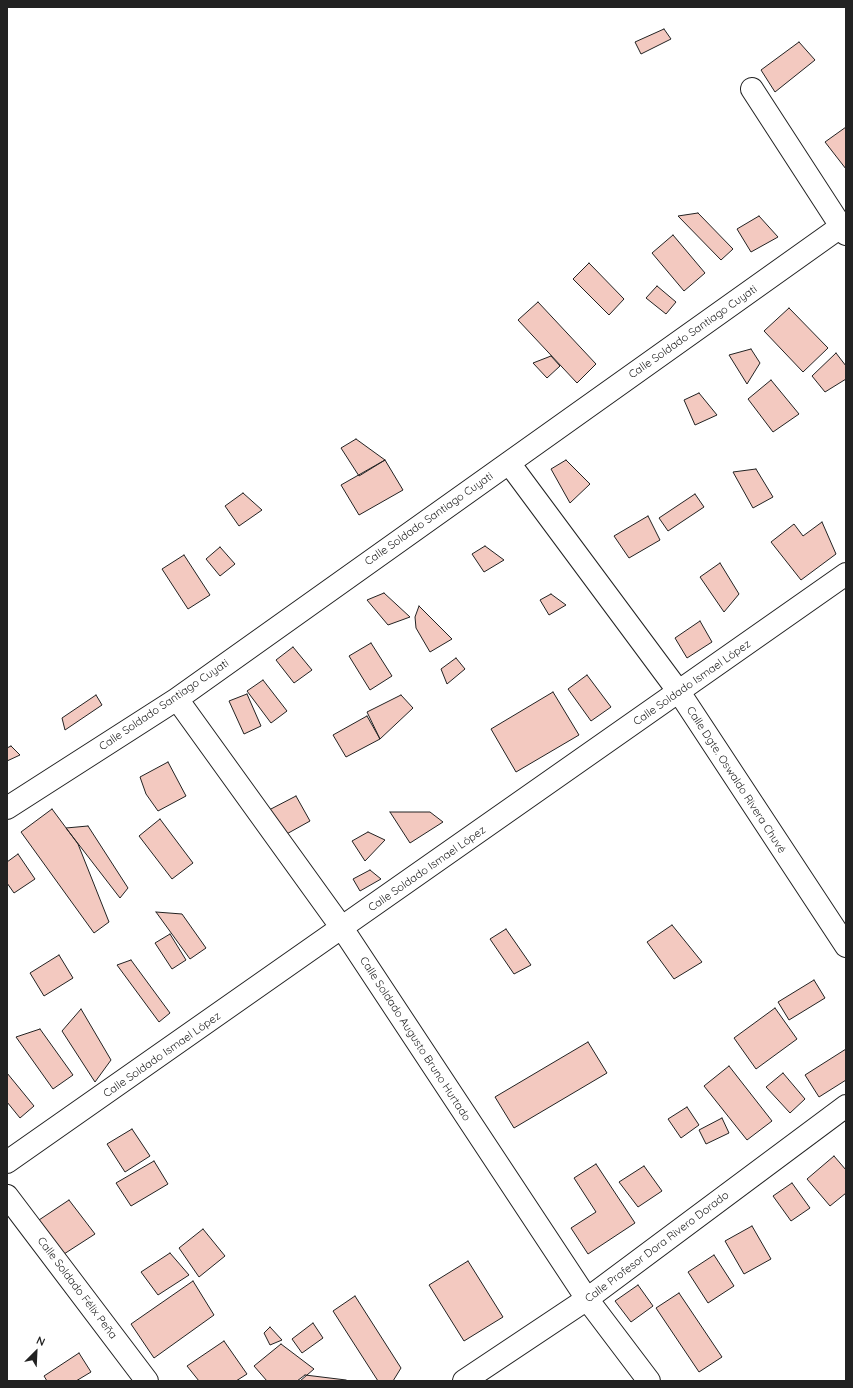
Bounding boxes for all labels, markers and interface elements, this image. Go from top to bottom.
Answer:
street label: Calle Soldado Santiago Cuyati [626,283,760,381]
street label: Calle Soldado Santiago Cuyati [362,470,496,568]
street label: Calle Soldado Ismael López [631,637,753,729]
street label: Calle Soldado Santiago Cuyati [97,657,231,753]
street label: Calle Dgte. Oswaldo Rivera Chuvé [684,704,788,856]
street label: Calle Soldado Ismael López [366,823,488,915]
street label: Calle Soldado Augusto Bruno Hurtado [357,954,473,1124]
street label: Calle Soldado Ismael López [101,1009,223,1101]
street label: Calle Profesor Dora Rivero Dorado [583,1189,731,1305]
street label: Calle Soldado Félix Peña [34,1234,120,1342]
north arrow [16,1332,56,1372]
text: N [34,1333,47,1349]

